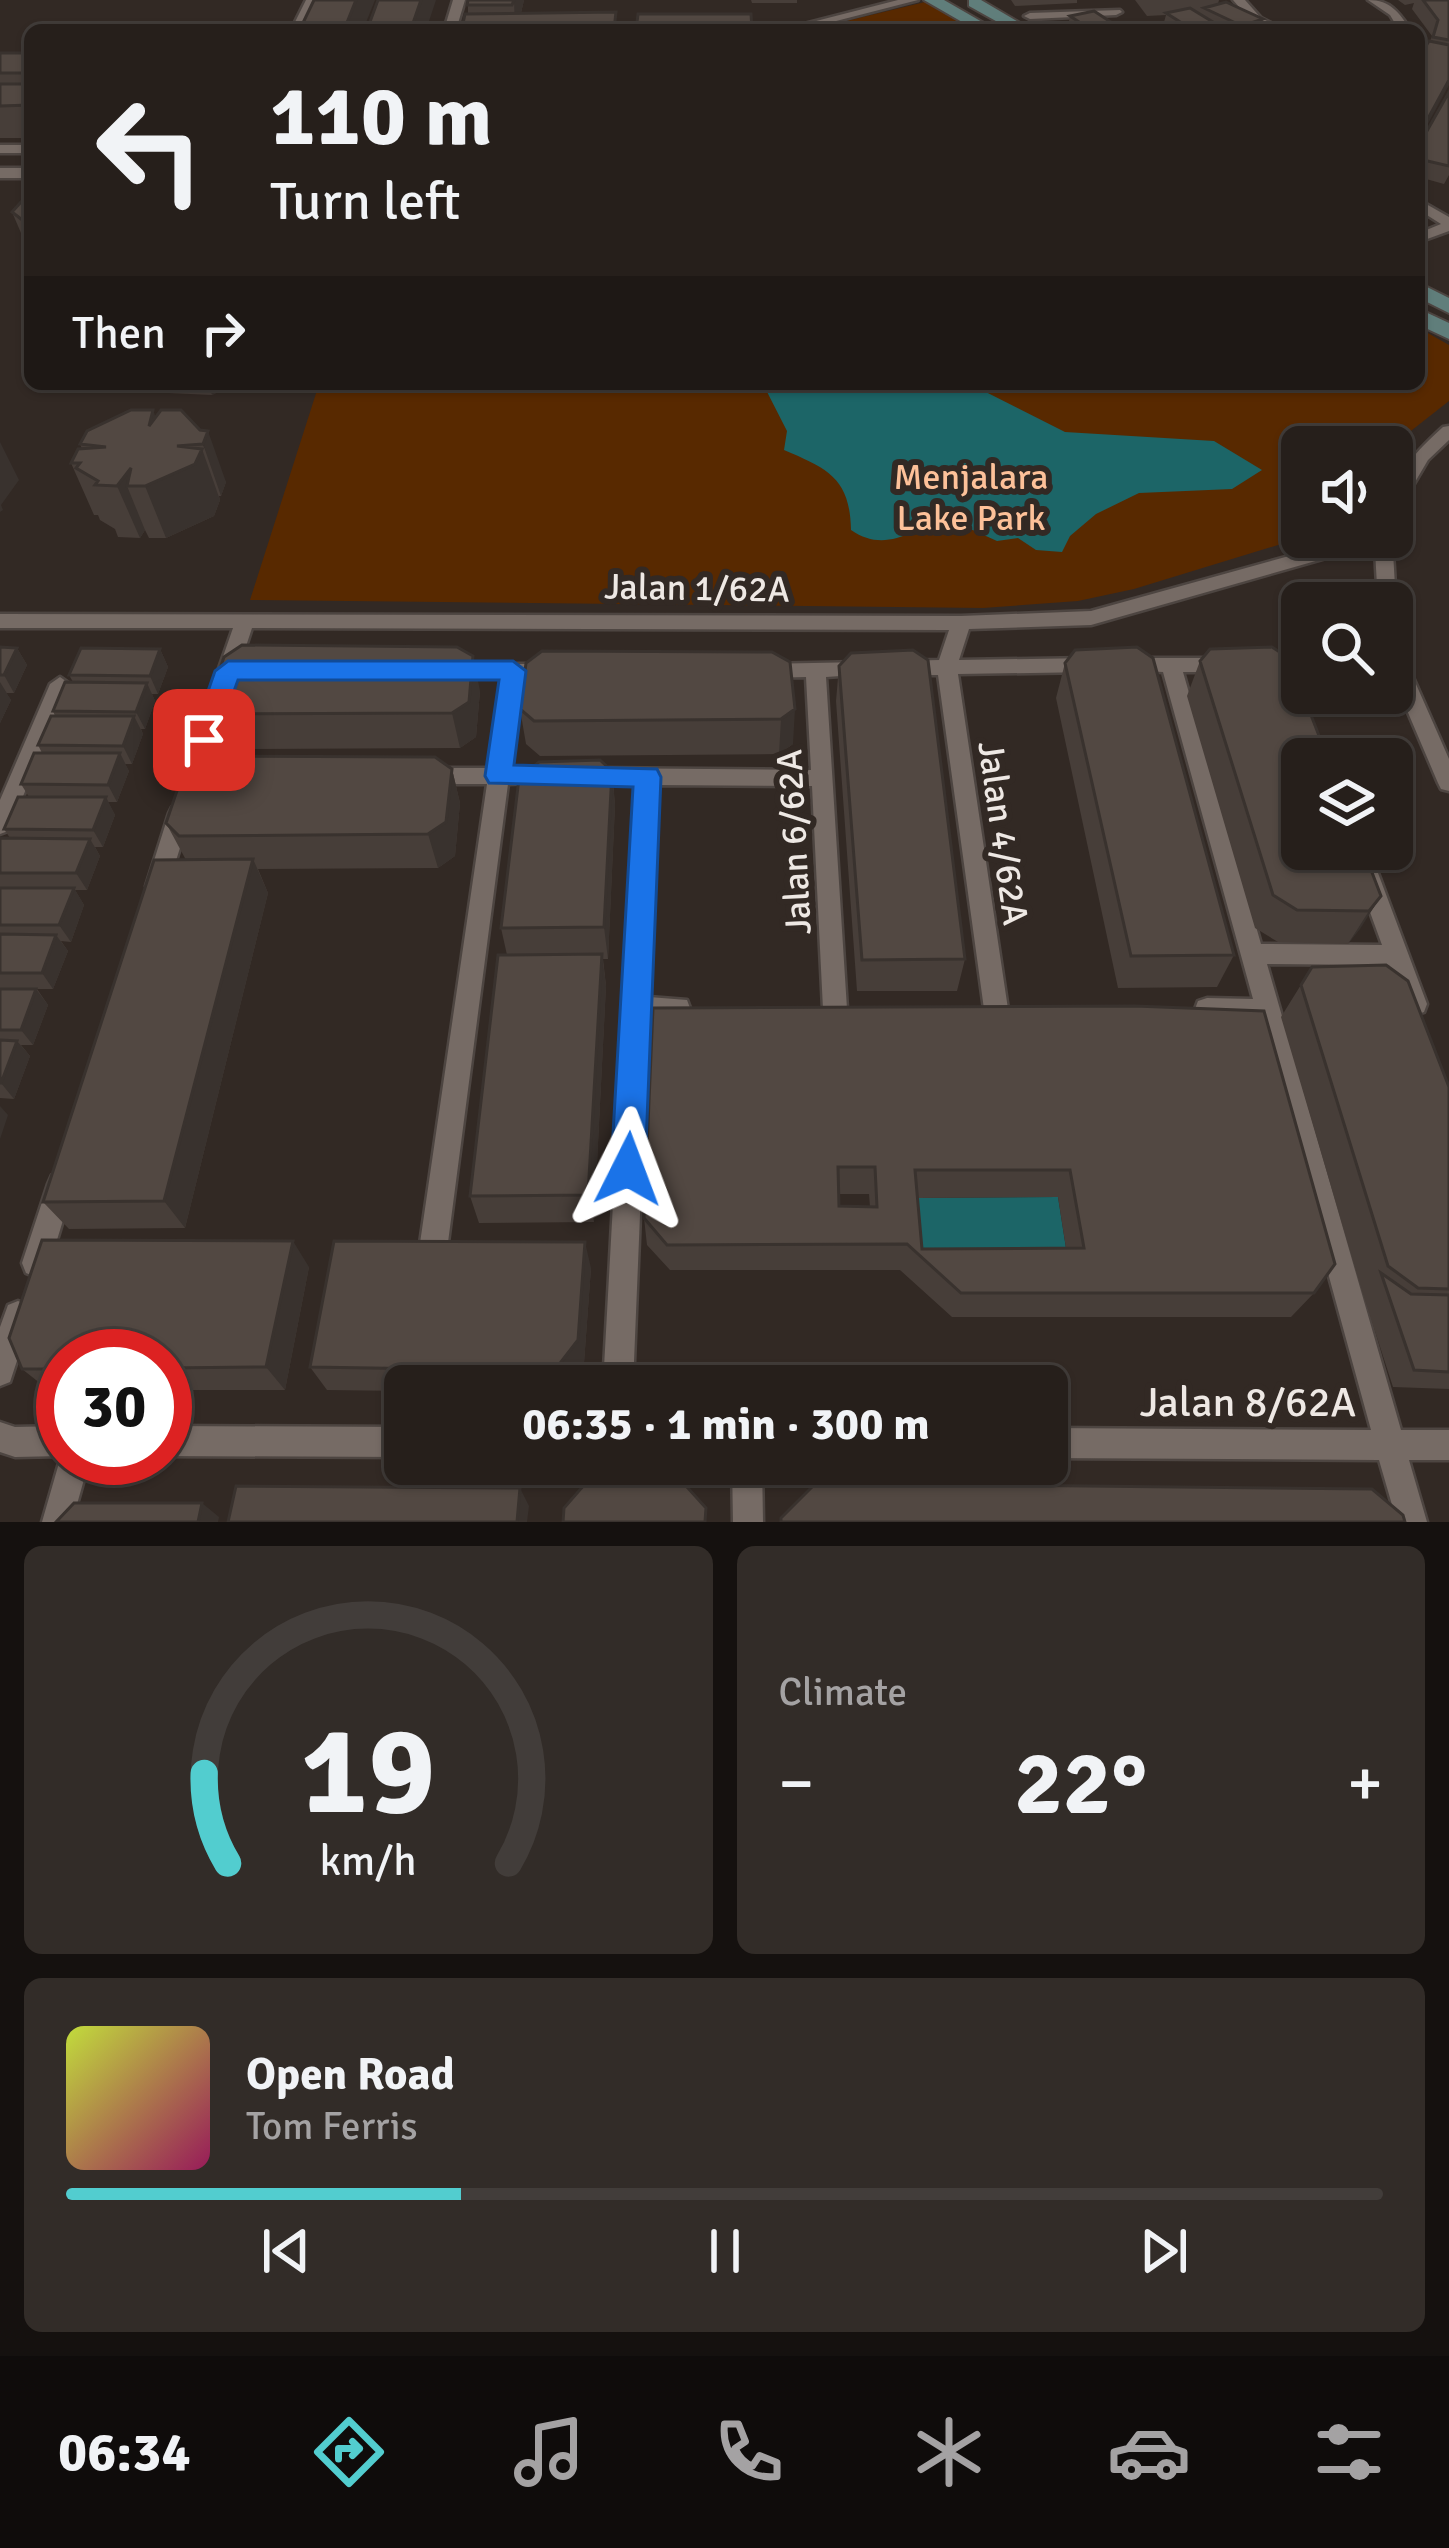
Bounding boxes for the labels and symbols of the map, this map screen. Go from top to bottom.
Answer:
park label: Menjalara Lake Park [893,455,1049,541]
street label: Jalan 1/62A [604,564,790,613]
pin [153,689,255,791]
street label: Jalan 4/62A [967,738,1038,928]
street label: Jalan 6/62A [767,748,822,936]
position arrow [565,1106,691,1232]
speed limit sign: 30 [36,1329,192,1485]
street label: Jalan 8/62A [1140,1377,1356,1428]

